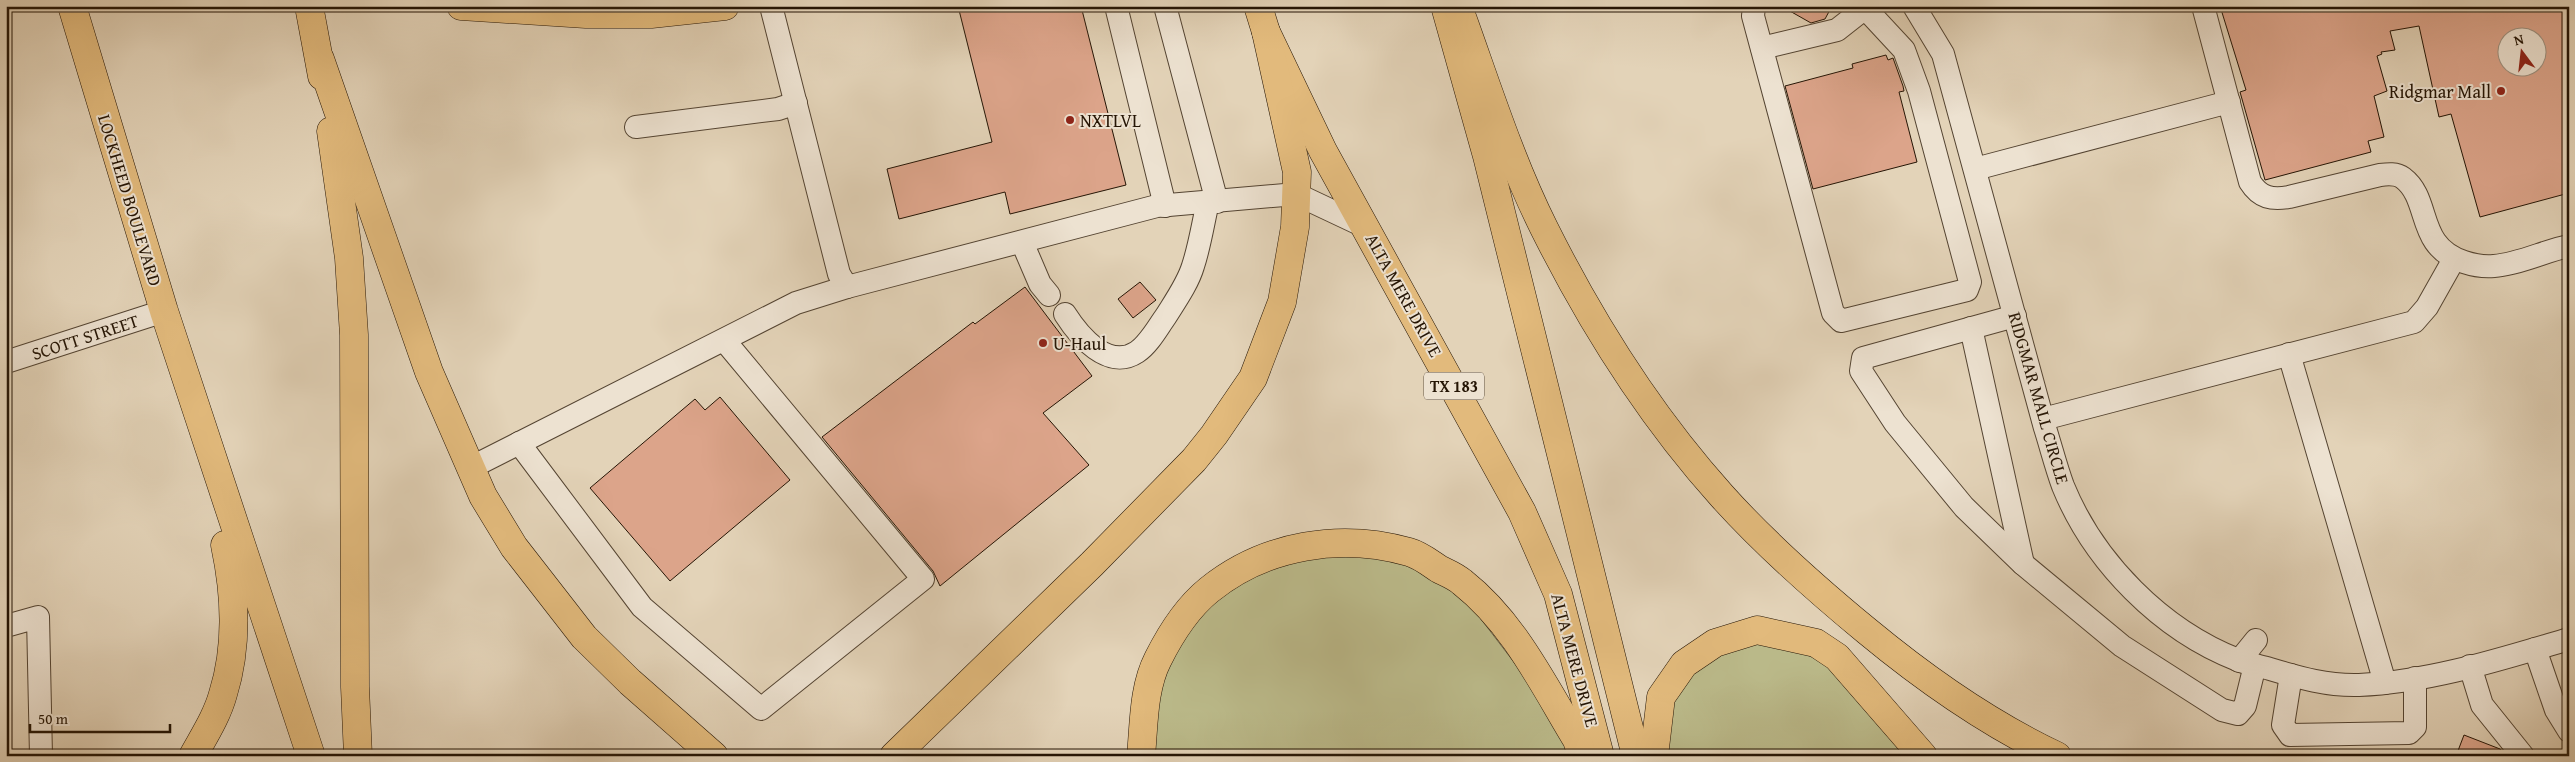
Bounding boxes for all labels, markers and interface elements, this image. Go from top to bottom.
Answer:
north arrow [2498,28,2548,78]
text: N [2512,28,2526,50]
place label: Ridgmar Mall [2389,78,2491,105]
marker: Ridgmar Mall [2495,85,2507,97]
place label: NXTLVL [1080,107,1141,134]
street label: LOCKHEED BOULEVARD [91,111,169,289]
marker: NXTLVL [1064,114,1076,126]
street label: ALTA MERE DRIVE [1359,228,1449,362]
street label: SCOTT STREET [28,307,142,367]
street label: RIDGMAR MALL CIRCLE [2001,309,2077,487]
place label: U-Haul [1053,330,1106,357]
marker: U-Haul [1037,337,1049,349]
road number: TX 183 [1424,372,1484,400]
street label: ALTA MERE DRIVE [1544,590,1606,730]
scale bar [30,702,170,734]
text: 50 m [38,708,69,729]

